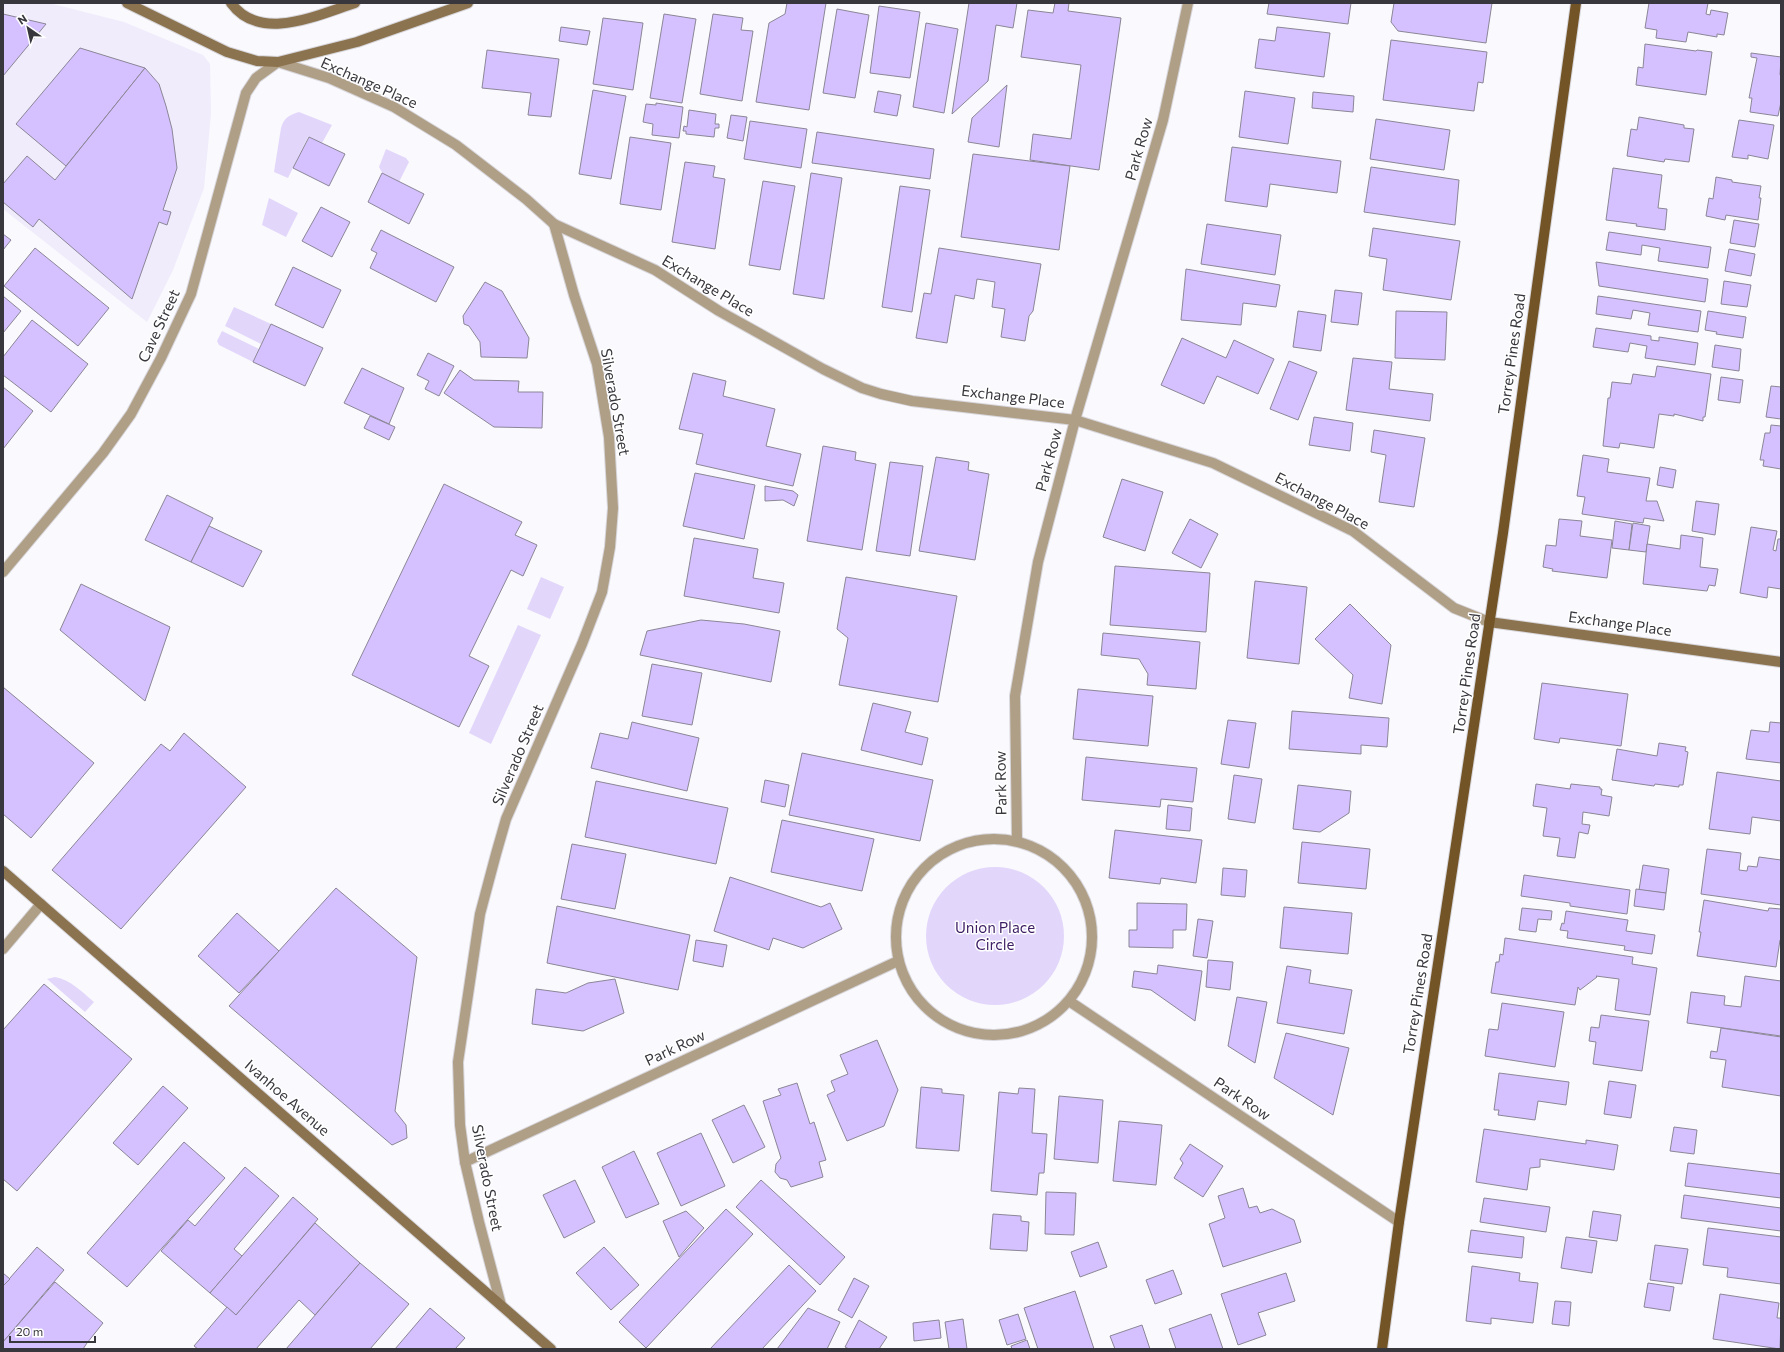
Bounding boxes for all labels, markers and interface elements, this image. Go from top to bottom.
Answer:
north arrow [8,8,48,48]
text: N [15,12,29,27]
street label: Exchange Place [318,53,421,112]
street label: Park Row [1120,115,1156,182]
street label: Exchange Place [659,251,758,320]
street label: Cave Street [133,286,183,365]
street label: Torrey Pines Road [1494,292,1528,416]
street label: Silverado Street [598,347,634,457]
street label: Exchange Place [960,381,1066,411]
street label: Park Row [1031,426,1065,493]
street label: Exchange Place [1272,468,1373,533]
street label: Exchange Place [1567,607,1673,639]
street label: Torrey Pines Road [1449,612,1483,736]
street label: Silverado Street [488,701,547,808]
street label: Park Row [990,751,1010,815]
park label: Union Place Circle [955,918,1035,953]
street label: Torrey Pines Road [1399,932,1435,1056]
street label: Park Row [642,1025,708,1069]
street label: Ivanhoe Avenue [242,1056,334,1139]
street label: Park Row [1211,1073,1274,1124]
street label: Silverado Street [469,1123,507,1233]
scale bar [10,1318,95,1344]
text: 20 m [16,1324,43,1338]

